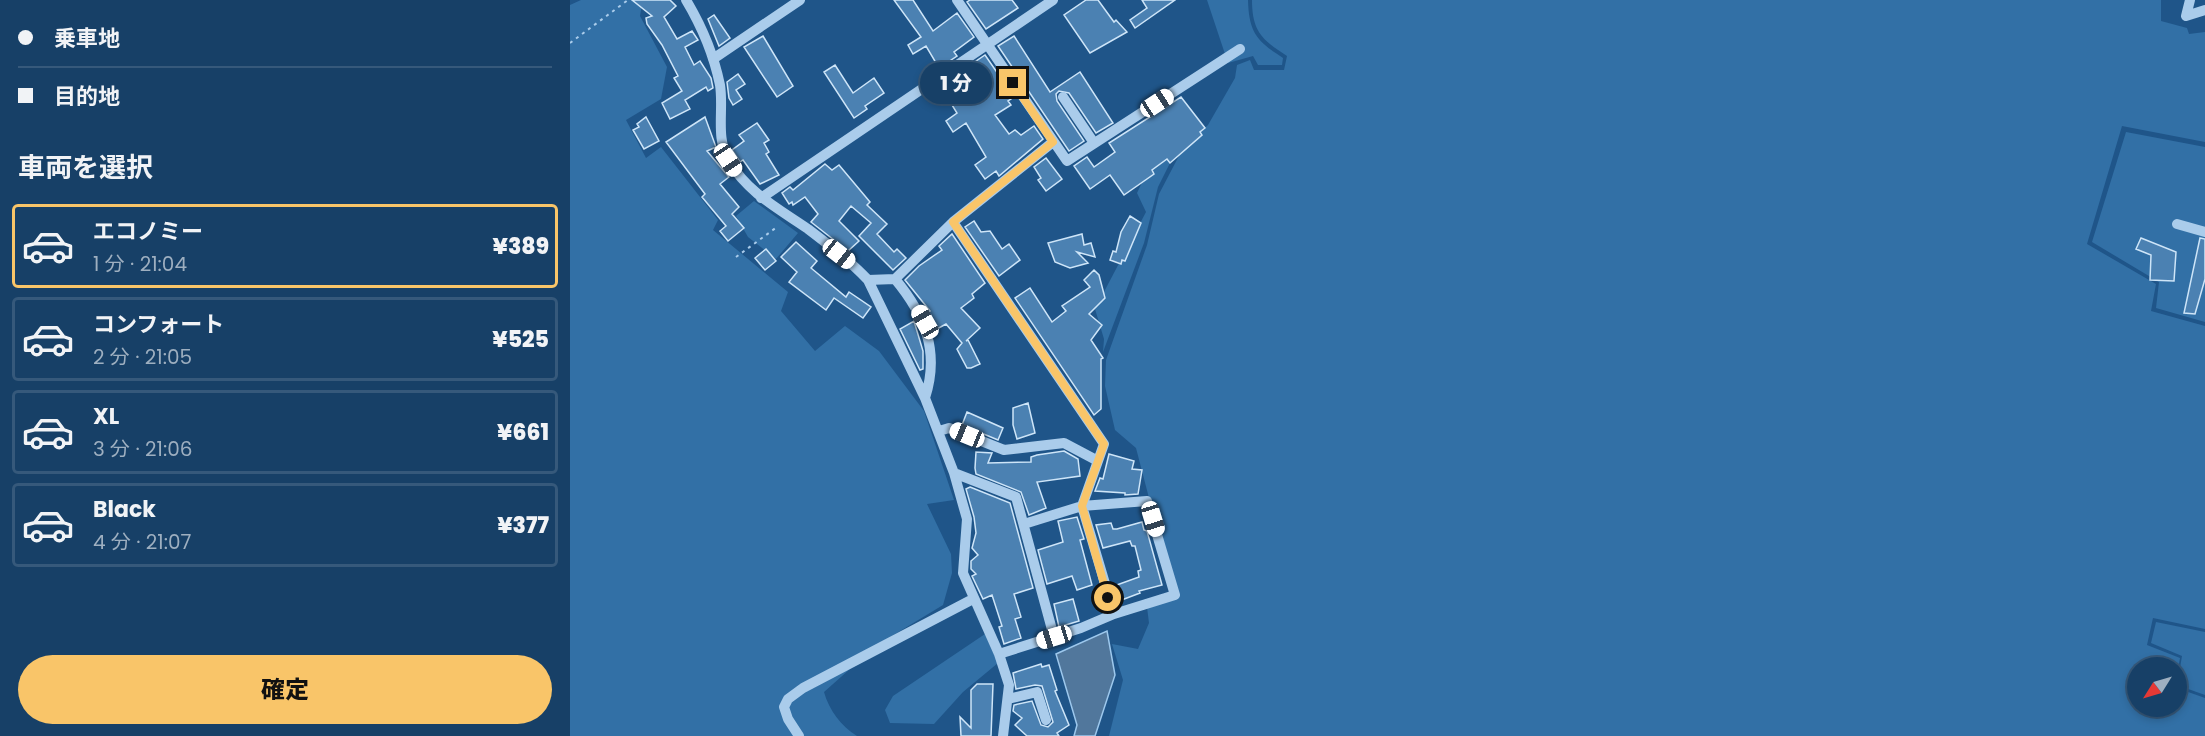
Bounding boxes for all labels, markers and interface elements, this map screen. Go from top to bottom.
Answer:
text: 乗車地 [54,23,120,54]
callout: 1 分 [920,62,992,104]
text: 1 分 [940,69,972,97]
route end [999,69,1026,96]
text: 目的地 [54,81,120,112]
car [1137,86,1177,120]
car [710,140,746,180]
text: 車両を選択 [18,149,153,186]
text: エコノミー [93,216,203,247]
icon: car [21,219,75,273]
text: ¥389 [492,231,549,262]
car [819,236,859,272]
text: 1 分 · 21:04 [93,250,187,278]
car [908,302,942,342]
text: コンフォート [93,309,224,340]
icon: car [21,312,75,366]
text: ¥525 [492,324,549,355]
text: 2 分 · 21:05 [93,343,192,371]
text: XL [93,401,119,432]
icon: car [21,405,75,459]
text: ¥661 [497,417,549,448]
car [947,420,987,450]
text: 3 分 · 21:06 [93,435,192,463]
text: Black [93,494,156,525]
icon: car [21,498,75,552]
car [1139,499,1167,539]
text: ¥377 [497,510,549,541]
text: 4 分 · 21:07 [93,528,191,556]
route start [1094,584,1121,611]
car [1034,623,1074,651]
button: 確定 [18,655,552,724]
north arrow [2127,657,2187,717]
map controls [2127,657,2187,717]

